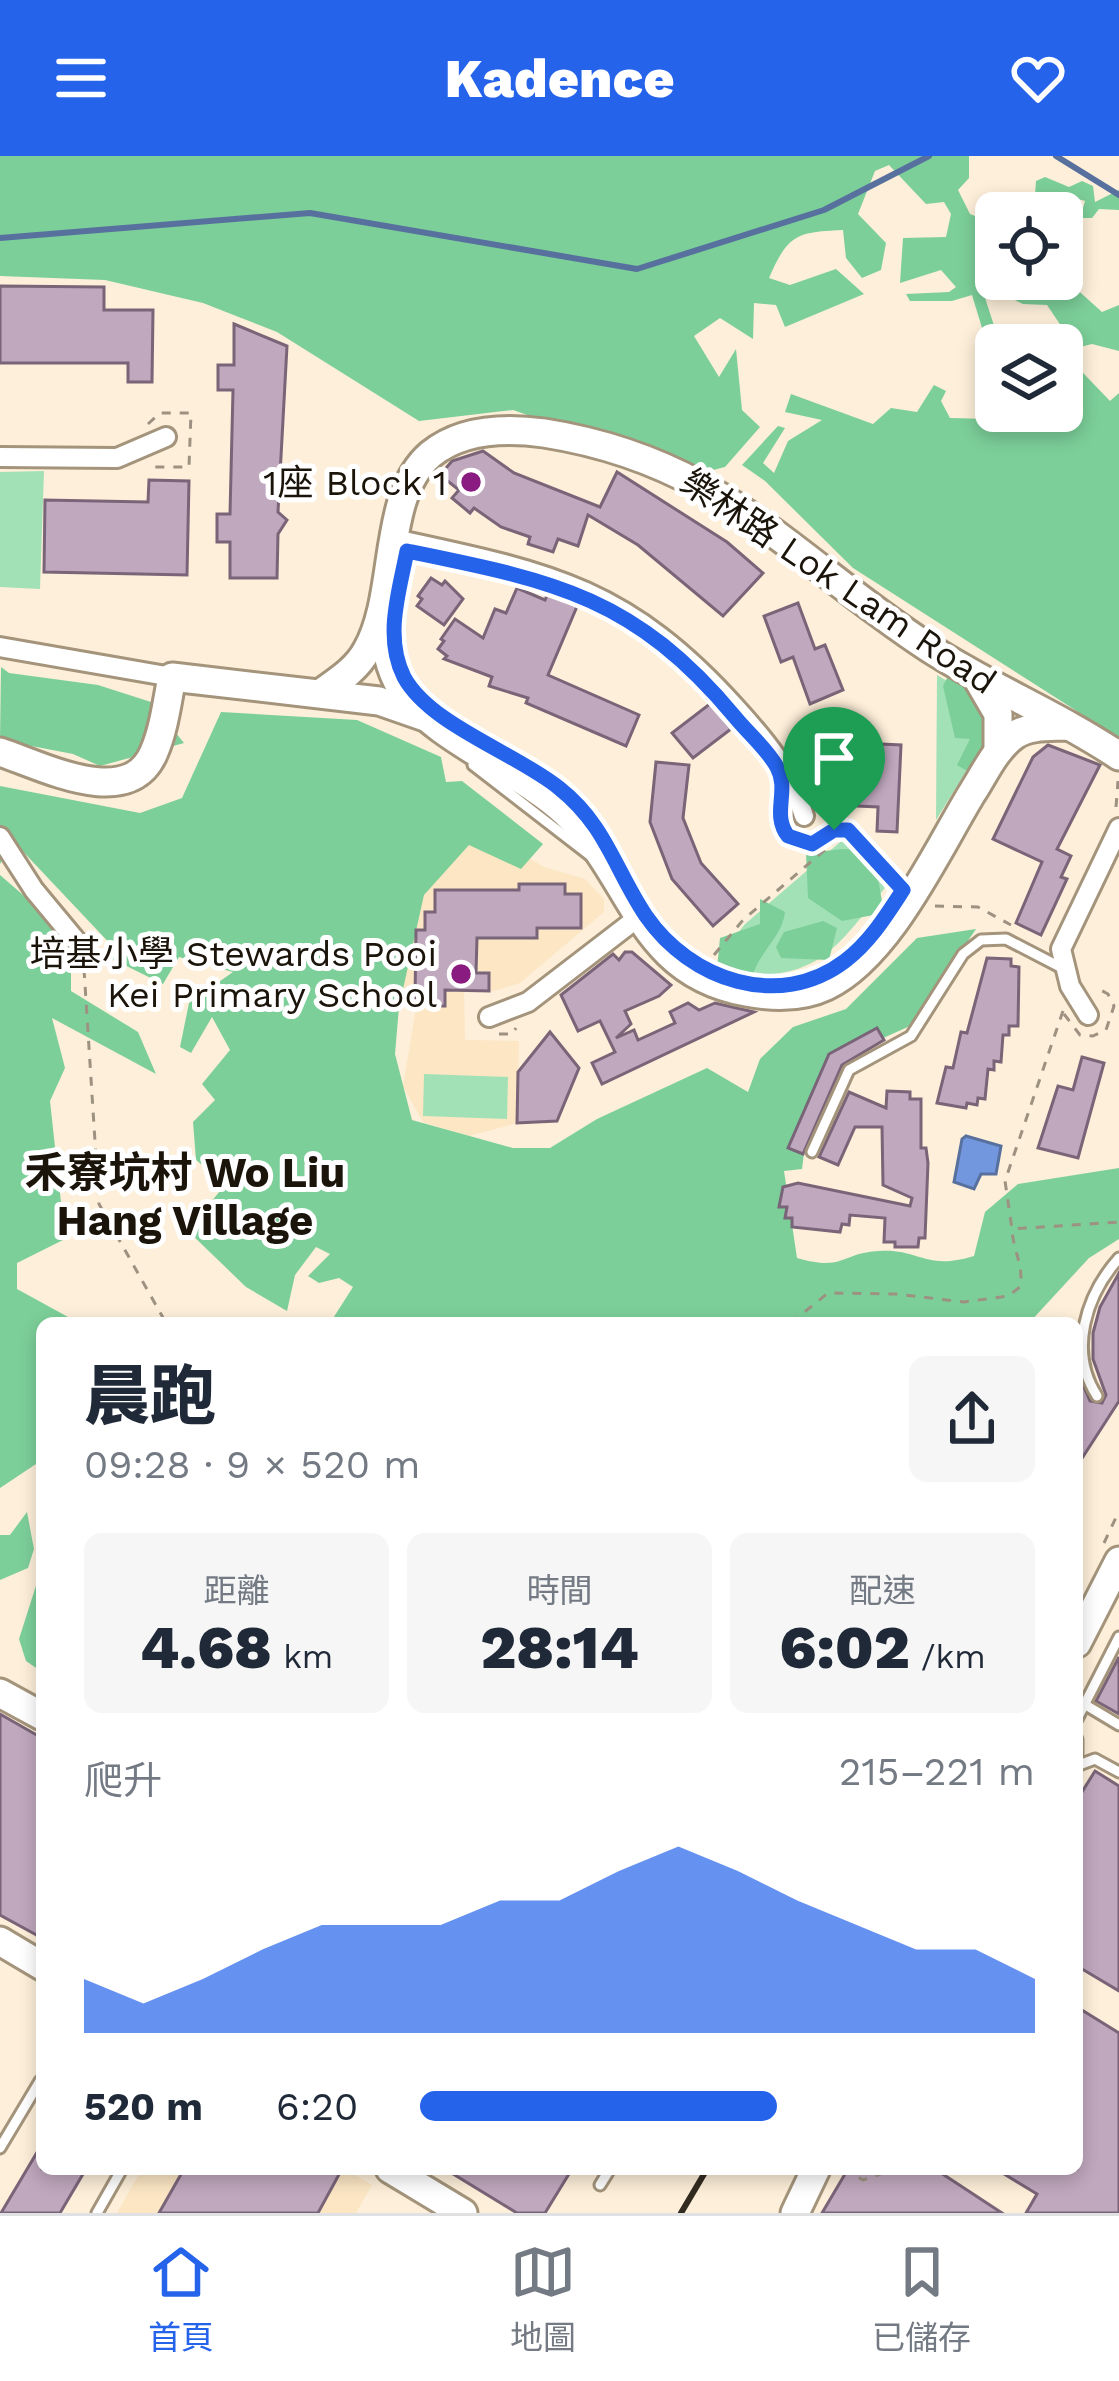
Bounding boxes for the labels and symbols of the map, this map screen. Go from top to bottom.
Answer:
street label: 樂林路 Lok Lam Road [673,461,1004,703]
place label: 1座 Block 1 [263,462,447,504]
marker: 1座 Block 1 [458,469,484,495]
pin [783,707,885,830]
place label: 培基小學 Stewards Pooi Kei Primary School [30,933,437,1016]
marker: 培基小學 Stewards Pooi Kei Primary School [448,961,474,987]
district label: 禾寮坑村 Wo Liu Hang Village [25,1148,345,1245]

